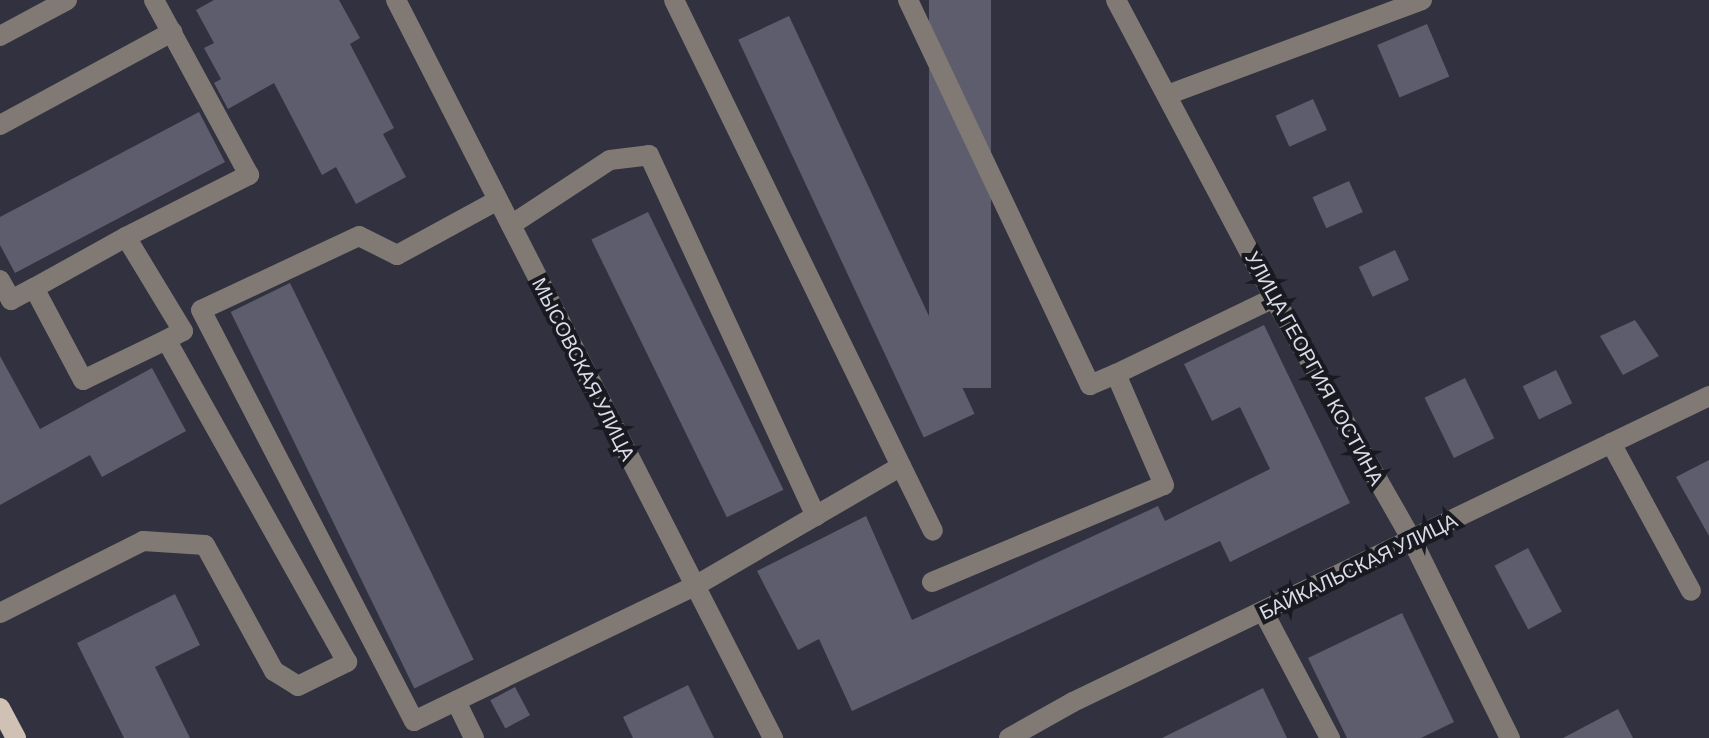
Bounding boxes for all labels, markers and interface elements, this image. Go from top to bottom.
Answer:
street label: УЛИЦА ГЕОРГИЯ КОСТИНА [1241,247,1389,489]
street label: МЫСОВСКАЯ УЛИЦА [527,273,641,465]
street label: БАЙКАЛЬСКАЯ УЛИЦА [1255,508,1461,624]

